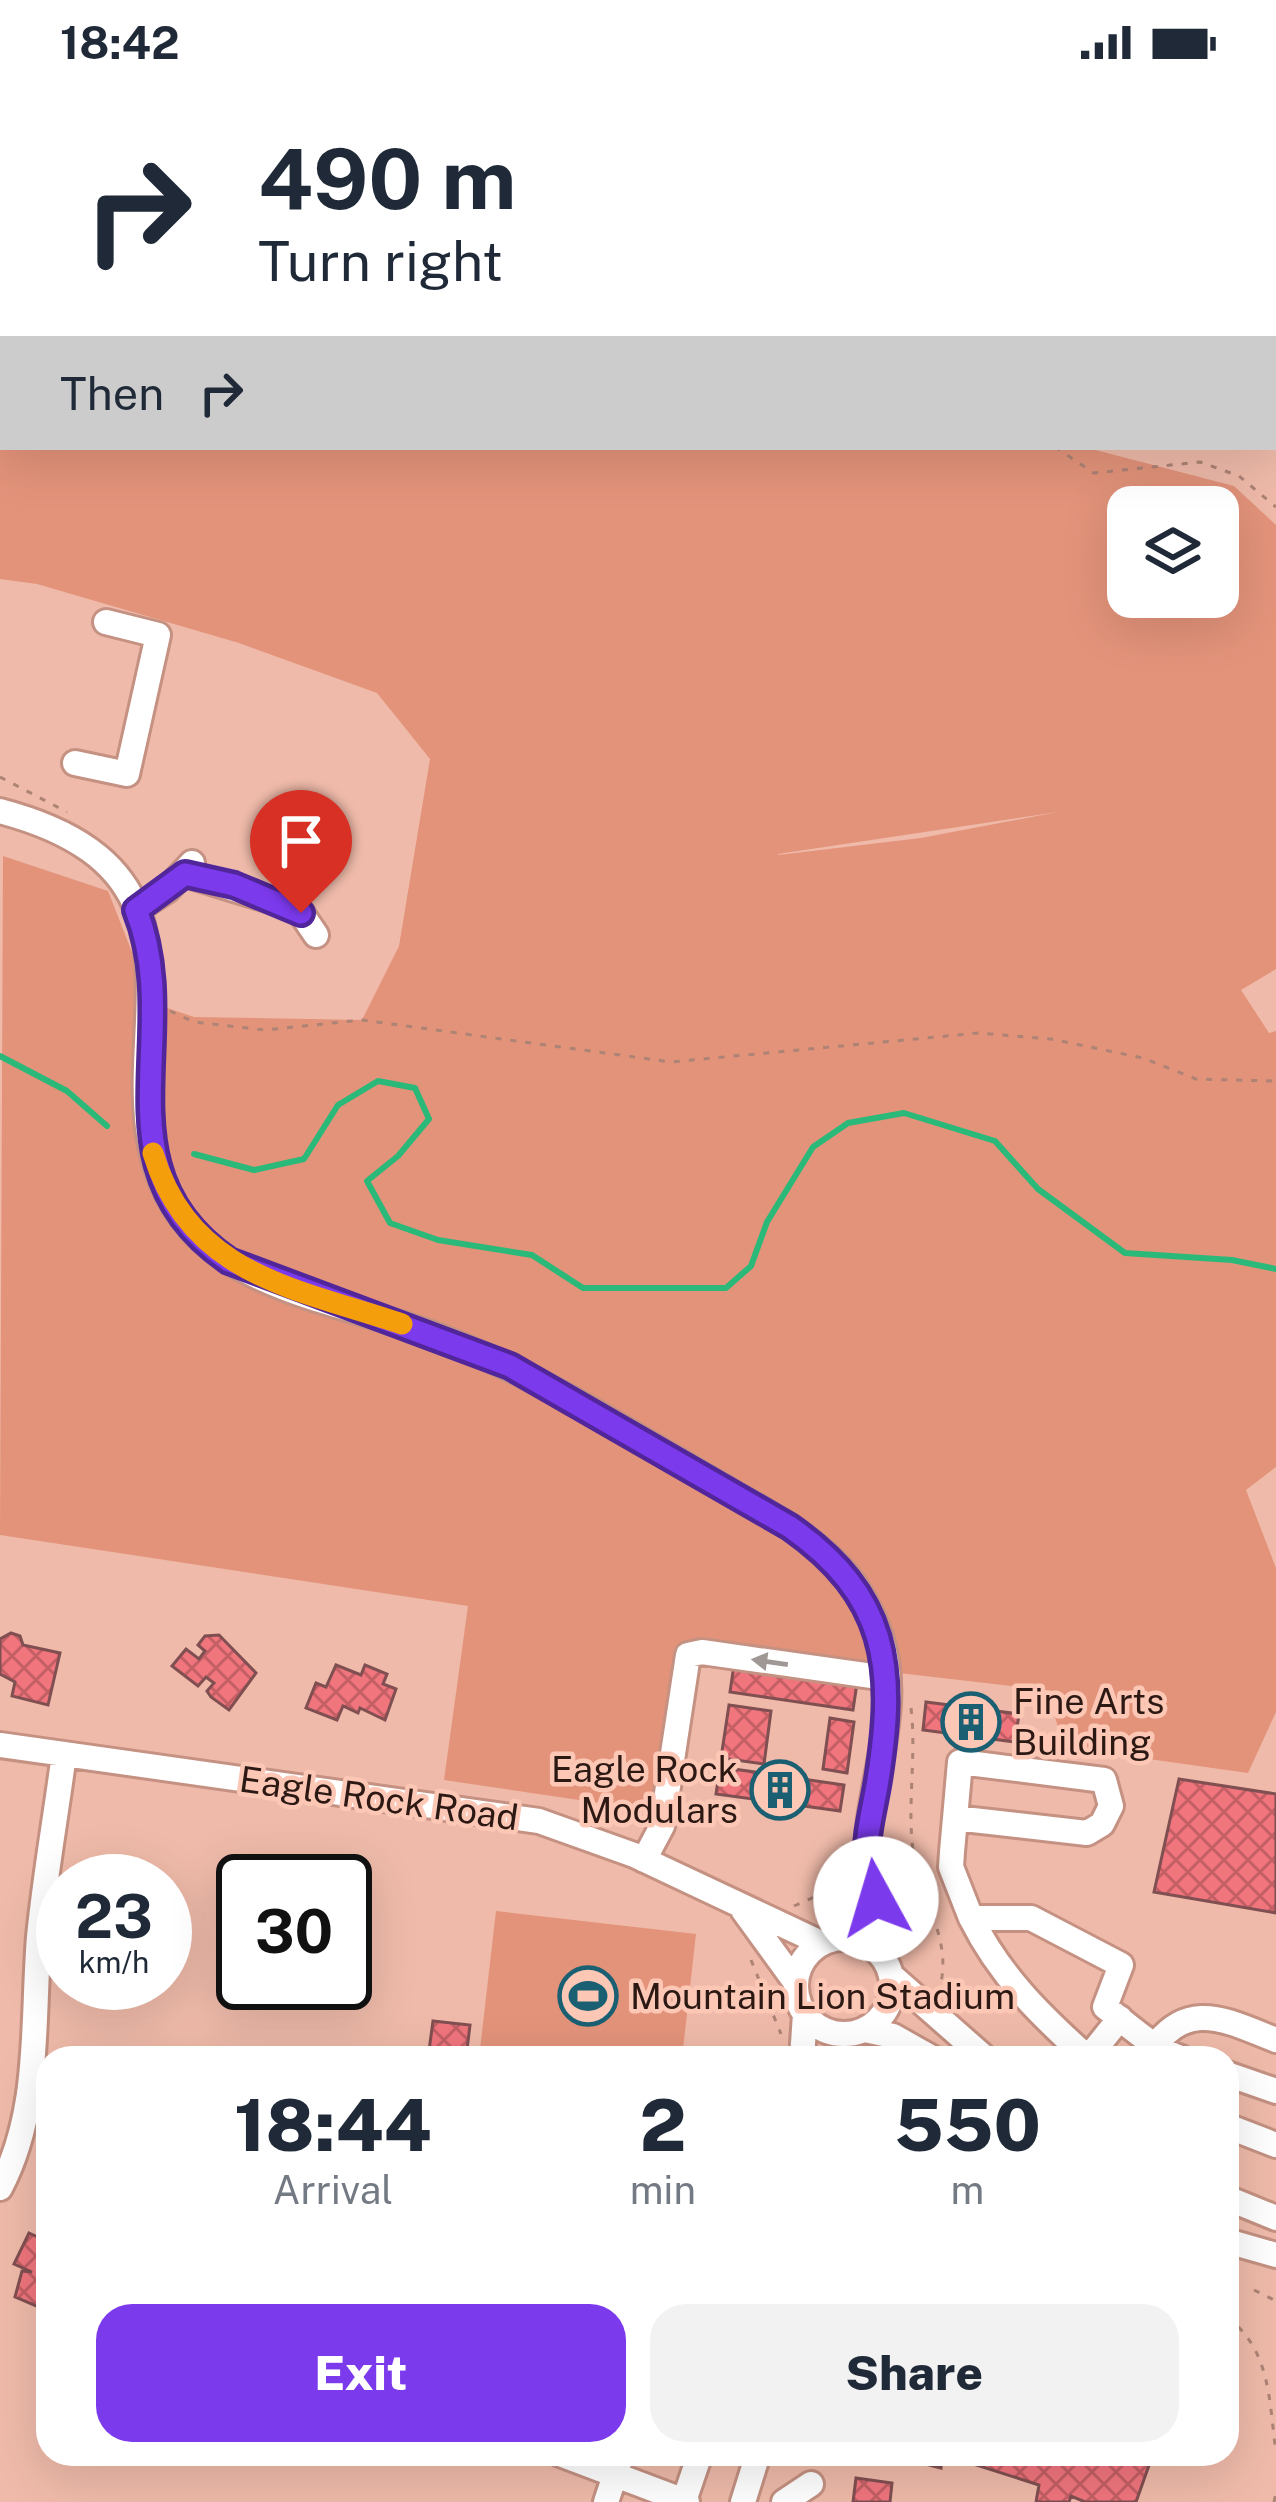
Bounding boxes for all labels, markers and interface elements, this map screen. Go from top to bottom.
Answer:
text: 18:42 [60,16,180,69]
text: 490 m [258,129,517,228]
icon: right [60,132,216,288]
text: Turn right [258,230,503,293]
icon: right [188,360,254,426]
text: Then [60,367,164,420]
map controls [1107,486,1239,618]
button: layers [1107,486,1239,618]
pin [250,790,352,913]
icon: arrive [268,808,334,874]
one-way arrow [751,1652,788,1671]
place label: Fine Arts Building [1013,1680,1164,1763]
building icon: Fine Arts Building [940,1691,1002,1753]
place label: Eagle Rock Modulars [551,1748,738,1831]
street label: Eagle Rock Road [237,1758,521,1838]
building icon: Eagle Rock Modulars [749,1759,811,1821]
position arrow [813,1836,939,1962]
speed limit sign: 30 [216,1854,372,2010]
text: 23 [75,1881,153,1952]
text: km/h [79,1944,149,1980]
sports icon: Mountain Lion Stadium [557,1965,619,2027]
place label: Mountain Lion Stadium [630,1975,1015,2017]
text: 18:44 [234,2083,432,2167]
text: 2 [639,2083,686,2167]
text: 550 [894,2083,1041,2167]
text: Arrival [273,2167,393,2213]
text: min [630,2167,696,2213]
text: m [951,2167,984,2213]
button: Exit [96,2304,626,2442]
button: Share [650,2304,1179,2442]

